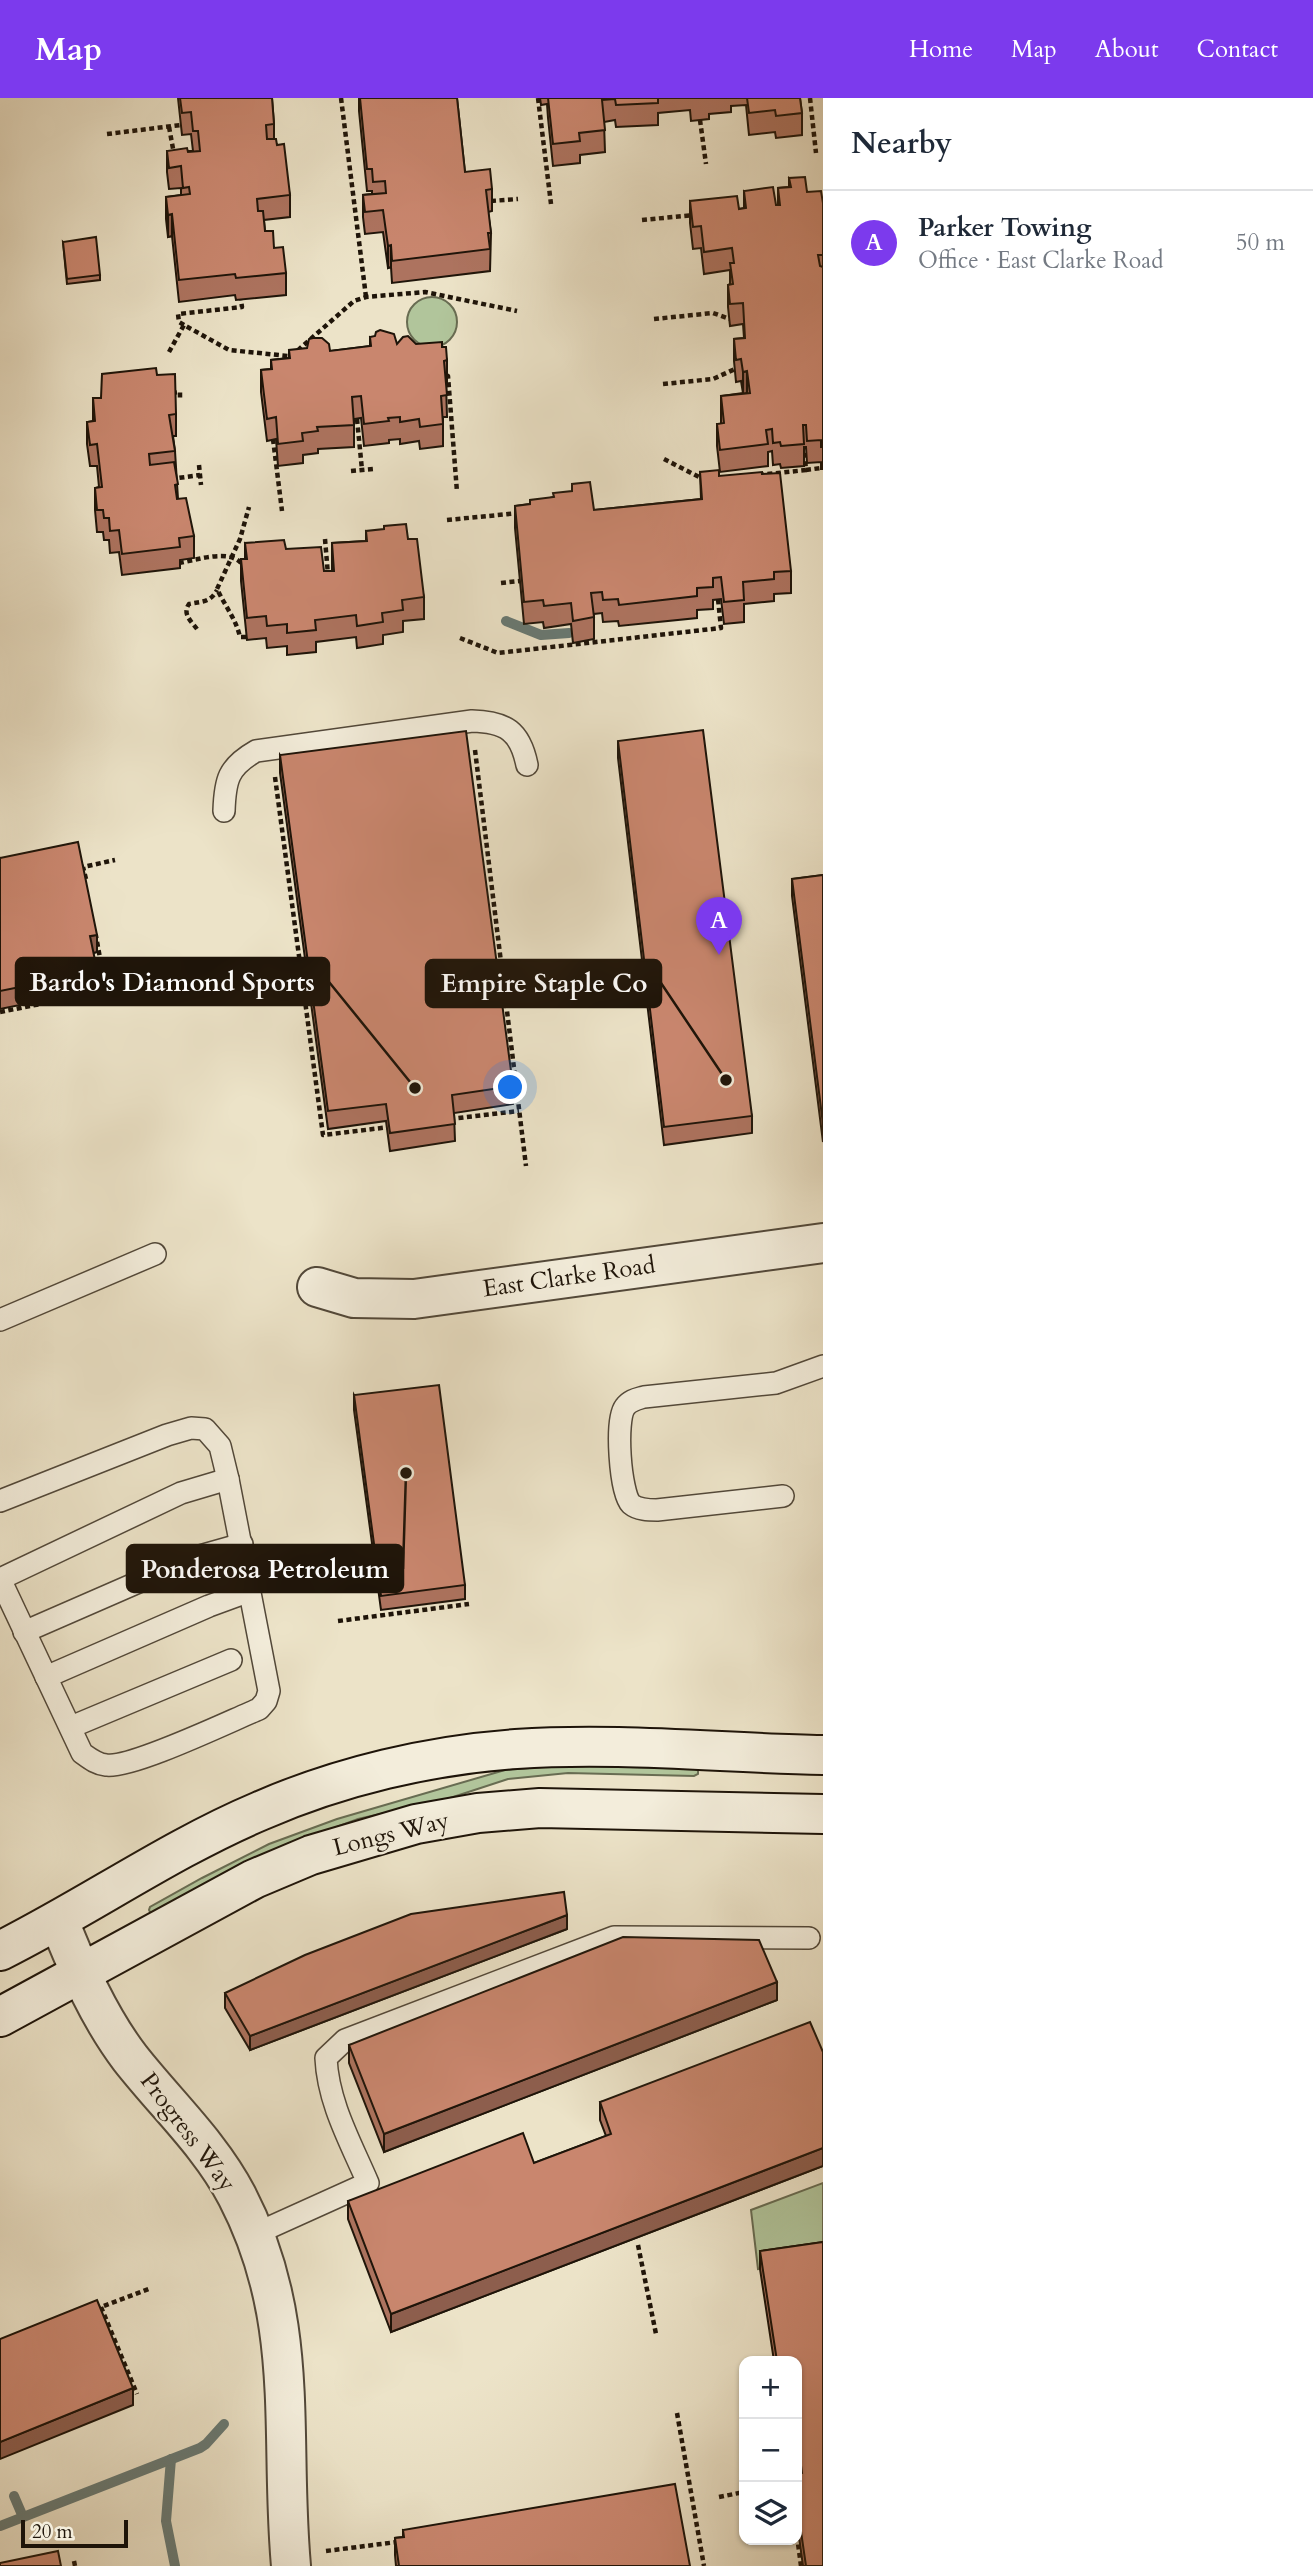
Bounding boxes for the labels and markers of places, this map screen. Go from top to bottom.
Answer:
pin: A [696,897,742,955]
callout: Bardo's Diamond Sports [16,958,329,1005]
callout: Empire Staple Co [426,960,661,1007]
callout: Ponderosa Petroleum [127,1545,403,1592]

